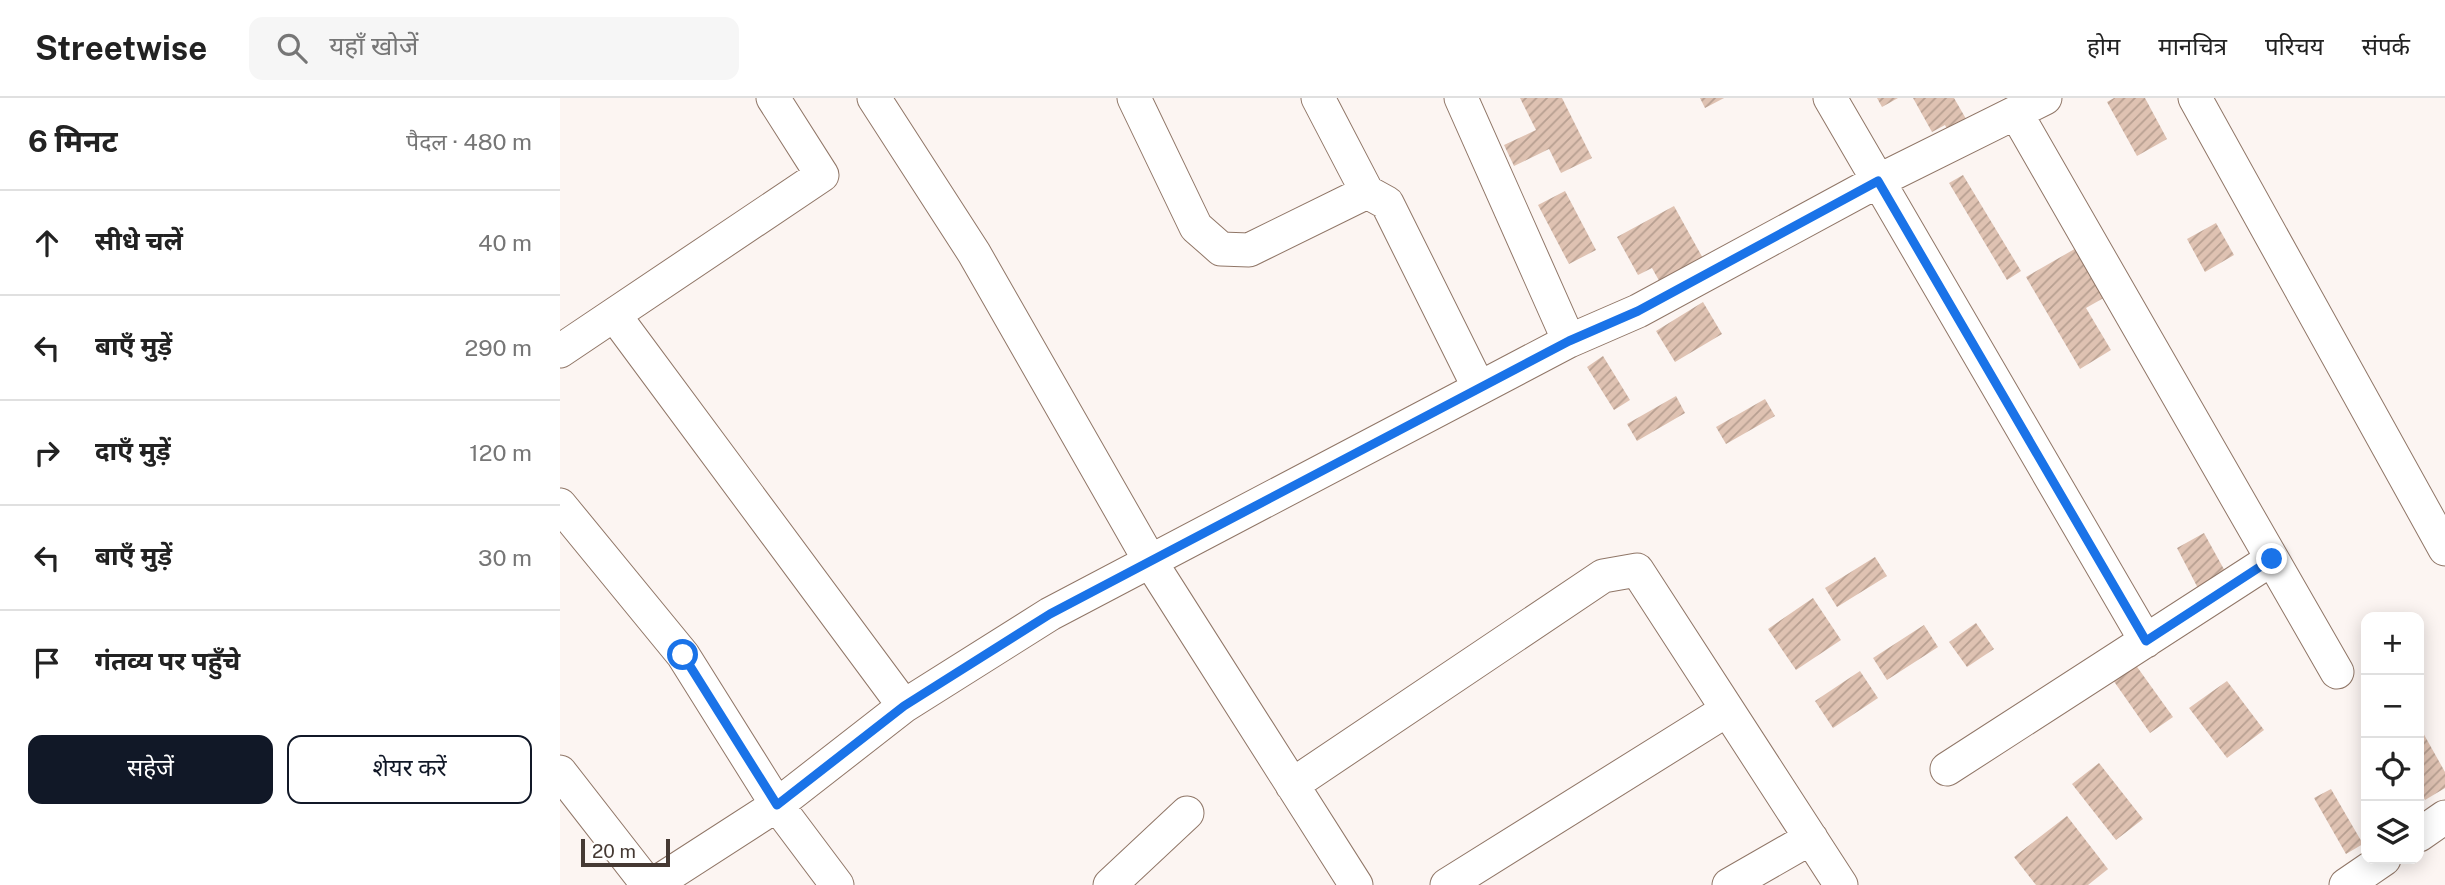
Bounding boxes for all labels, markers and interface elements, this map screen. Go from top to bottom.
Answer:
search box [249,17,739,80]
text: Streetwise [35,29,207,67]
icon: search [273,29,311,67]
text: यहाँ खोजें [329,30,418,61]
text: होम [2087,32,2120,60]
text: मानचित्र [2158,32,2227,60]
text: परिचय [2265,32,2324,60]
text: संपर्क [2362,32,2410,60]
text: 6 मिनट [28,123,118,159]
text: पैदल · 480 m [406,128,532,155]
icon: ahead [28,224,66,262]
text: सीधे चलें [95,225,183,256]
text: 40 m [478,229,532,256]
icon: left [28,329,66,367]
text: बाएँ मुड़ें [95,330,172,361]
text: 290 m [465,334,532,361]
icon: right [28,434,66,472]
text: दाएँ मुड़ें [95,435,171,466]
text: 120 m [469,439,532,466]
icon: left [28,539,66,577]
text: बाएँ मुड़ें [95,540,172,571]
route end [2256,543,2287,574]
text: 30 m [478,544,532,571]
map controls [2361,612,2424,864]
button: + [2361,612,2424,675]
route start [667,639,698,670]
icon: arrive [28,644,66,682]
text: गंतव्य पर पहुँचे [95,645,240,676]
button: − [2361,675,2424,738]
button: सहेजें [28,735,273,804]
button: शेयर करें [287,735,532,804]
button: locate [2361,738,2424,801]
button: layers [2361,801,2424,864]
scale bar [581,836,670,868]
text: 20 m [592,840,636,862]

